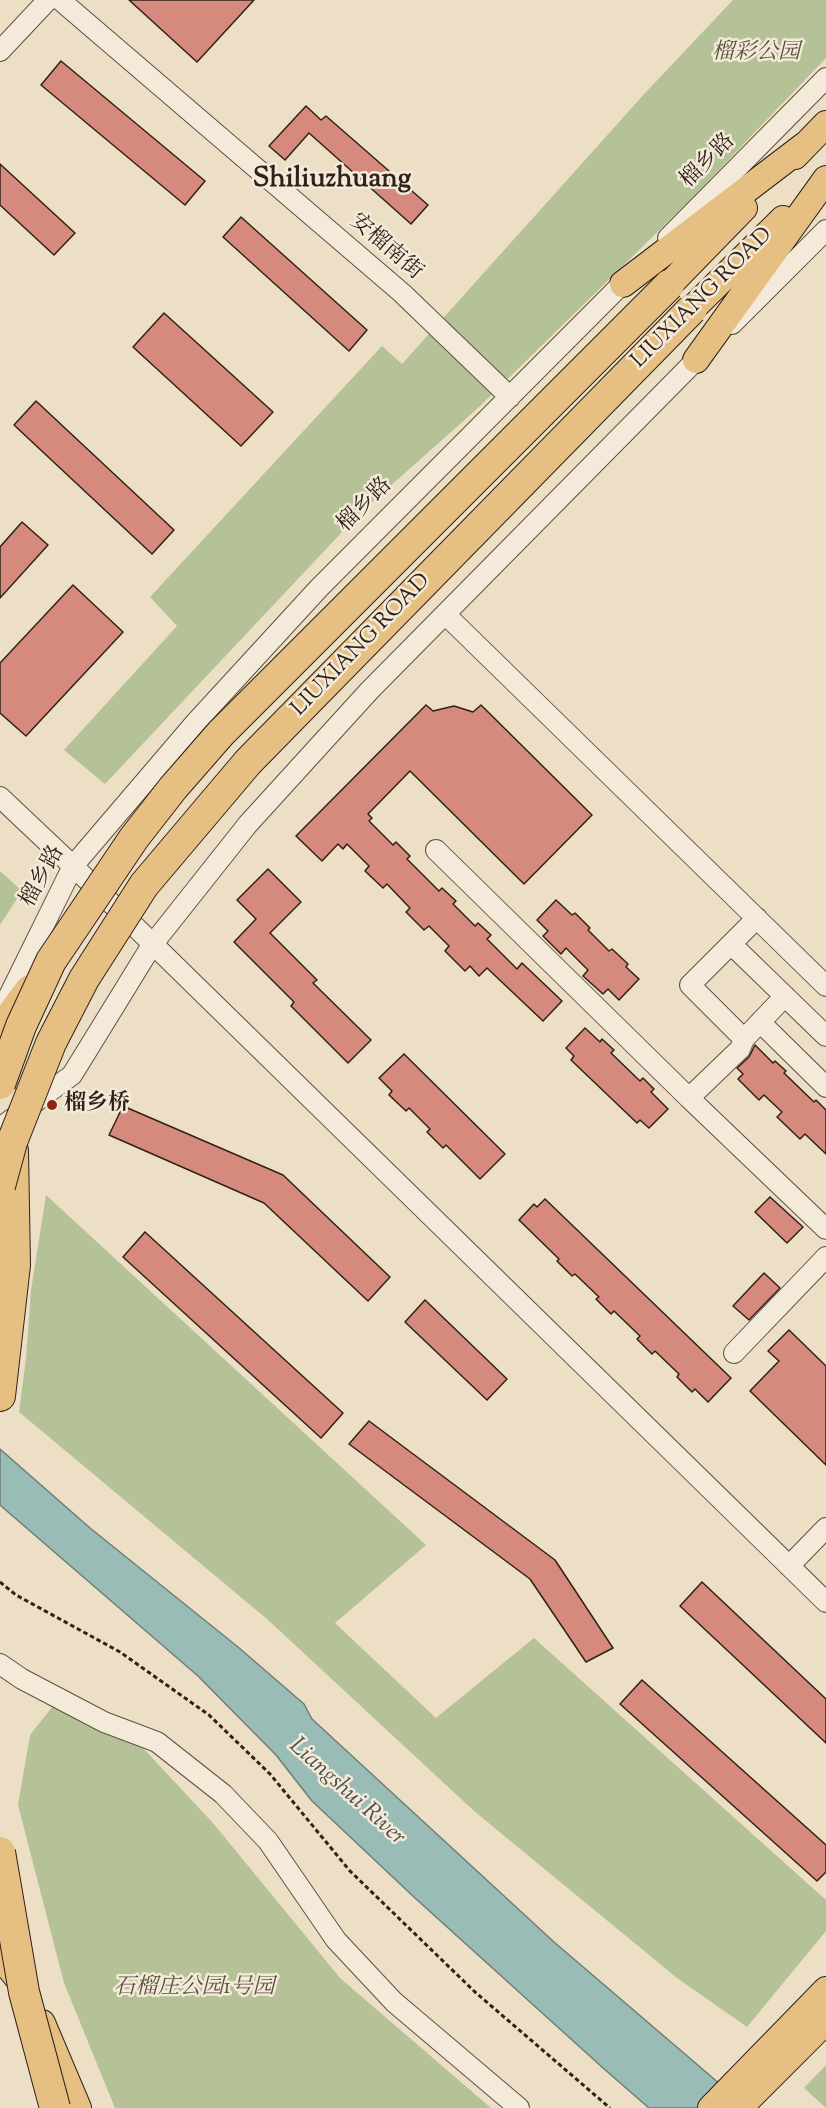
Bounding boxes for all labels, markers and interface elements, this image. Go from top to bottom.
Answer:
park label: 榴彩公园 [712,41,800,67]
street label: 榴乡路 [676,129,742,195]
district label: Shiliuzhuang [253,164,411,198]
street label: 安榴南街 [343,209,427,287]
street label: LIUXIANG ROAD [627,223,779,375]
street label: 榴乡路 [333,473,399,539]
street label: LIUXIANG ROAD [287,569,437,723]
street label: 榴乡路 [16,842,72,912]
place label: 榴乡桥 [64,1092,130,1118]
marker: 榴乡桥 [45,1098,59,1112]
water label: Liangshui River [282,1733,410,1853]
park label: 石榴庄公园1号园 [114,1976,274,2002]

